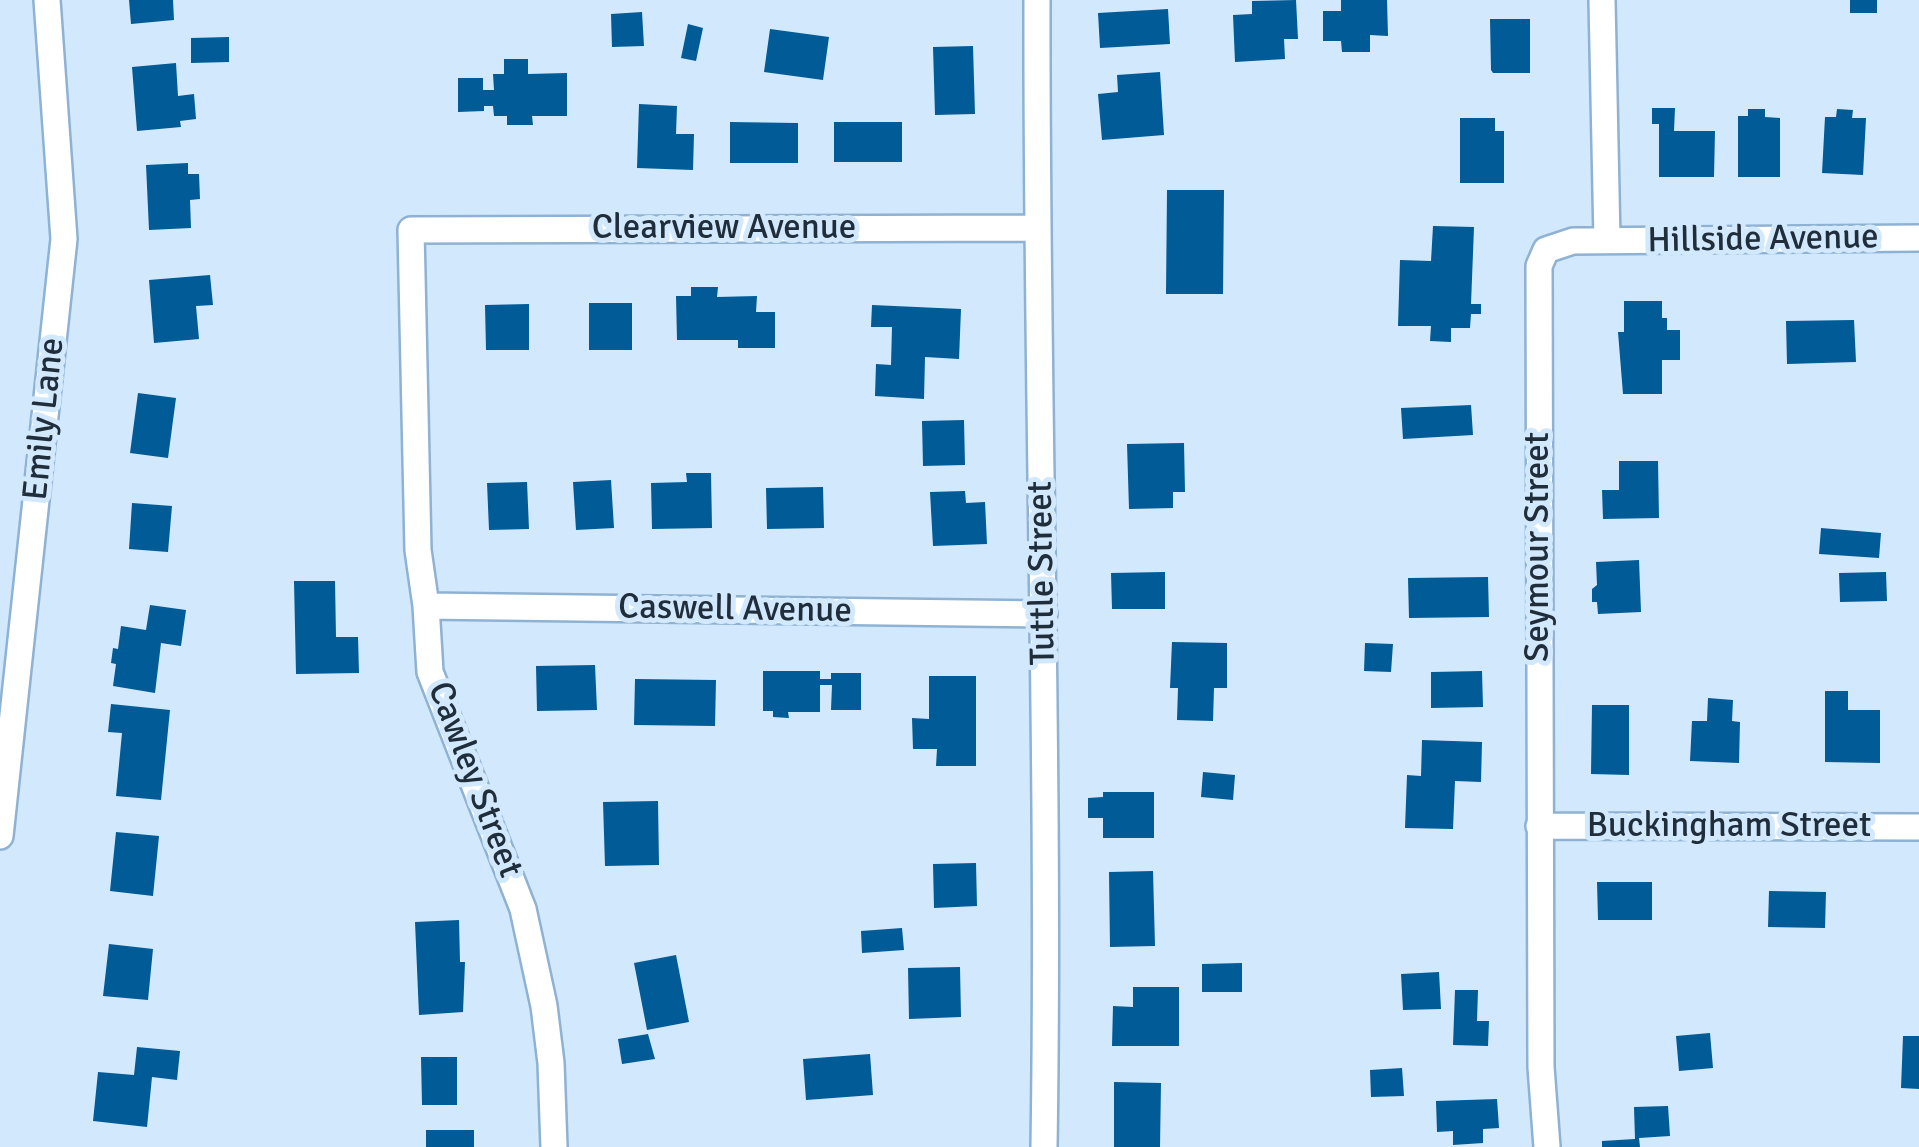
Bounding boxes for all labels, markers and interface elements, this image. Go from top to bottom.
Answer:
street label: Clearview Avenue [592,208,856,250]
street label: Hillside Avenue [1647,217,1879,263]
street label: Emily Lane [16,336,74,502]
street label: Seymour Street [1518,432,1560,662]
street label: Tuttle Street [1020,481,1066,665]
street label: Caswell Avenue [618,587,852,633]
street label: Cawley Street [418,676,530,884]
street label: Buckingham Street [1587,806,1871,848]

